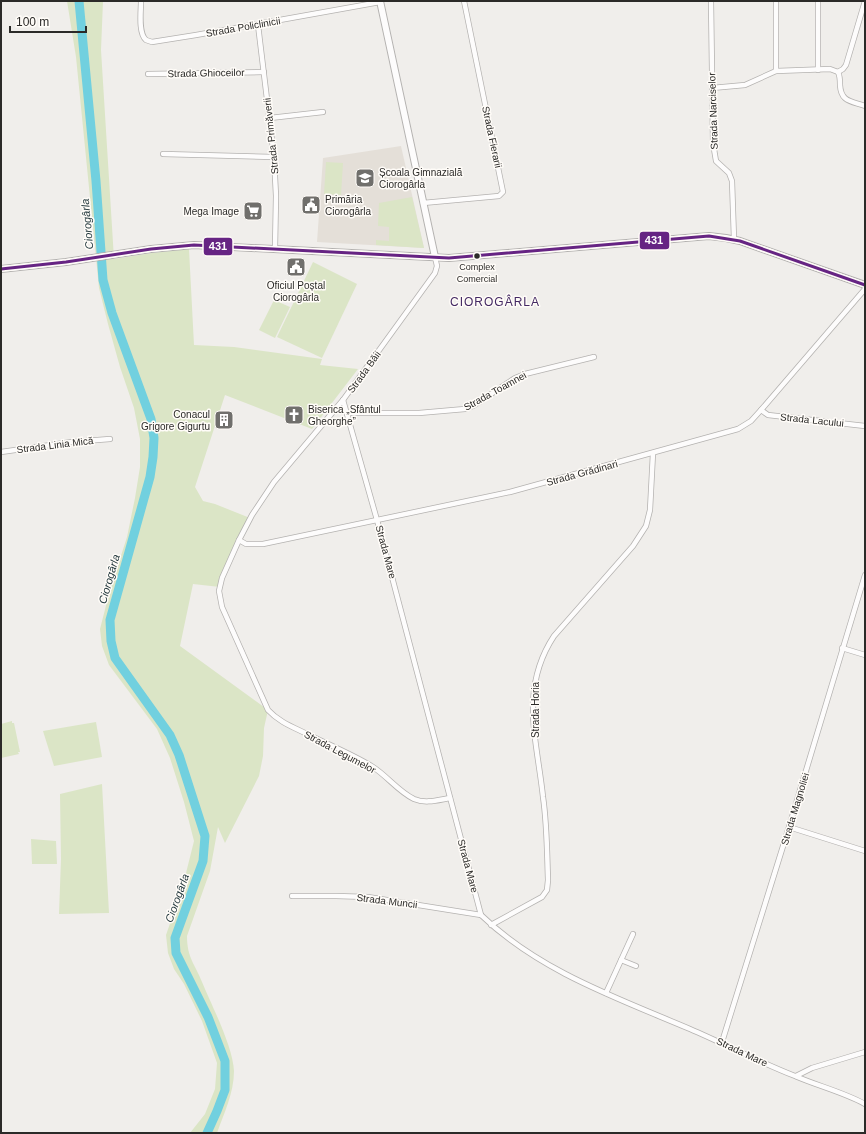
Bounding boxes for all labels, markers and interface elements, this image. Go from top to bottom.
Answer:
scale bar [10,8,86,34]
text: 100 m [16,15,49,29]
street label: Strada Policlinicii [205,15,281,39]
street label: Strada Ghioceilor [167,67,245,79]
street label: Strada Narciselor [706,72,720,150]
street label: Strada Primăverii [262,97,280,175]
street label: Strada Fierarii [480,105,504,169]
school or university icon: Școala Gimnazială Ciorogârla [354,167,376,189]
place label: Școala Gimnazială Ciorogârla [379,167,463,190]
public building icon: Primăria Ciorogârla [300,194,322,216]
place label: Primăria Ciorogârla [325,194,372,217]
water label: Ciorogârla [79,198,95,250]
supermarket icon: Mega Image [242,200,264,222]
place label: Mega Image [183,206,239,217]
line badge: 431 [639,231,670,250]
text: 431 [645,234,663,246]
line badge: 431 [203,237,233,256]
text: 431 [209,240,227,252]
marker: Complex Comercial [472,251,482,261]
public building icon: Oficiul Poștal Ciorogârla [285,256,307,278]
place label: Complex Comercial [457,262,497,284]
place label: Oficiul Poștal Ciorogârla [267,280,325,303]
district label: CIOROGÂRLA [450,294,540,309]
street label: Strada Băii [345,349,383,395]
street label: Strada Toamnei [462,369,528,413]
church icon: Biserica „Sfântul Gheorghe” [283,404,305,426]
place label: Biserica „Sfântul Gheorghe” [308,404,381,427]
place label: Conacul Grigore Gigurtu [141,409,210,432]
building icon: Conacul Grigore Gigurtu [213,409,235,431]
street label: Strada Lacului [780,411,844,429]
street label: Strada Linia Mică [16,435,94,455]
street label: Strada Grădinari [545,458,619,488]
street label: Strada Mare [374,524,399,580]
water label: Ciorogârla [96,553,122,605]
street label: Strada Horia [530,681,541,738]
street label: Strada Legumelor [302,728,378,776]
street label: Strada Magnoliei [779,772,811,846]
street label: Strada Mare [456,838,481,894]
water label: Ciorogârla [163,872,191,924]
street label: Strada Muncii [356,892,418,910]
street label: Strada Mare [715,1035,770,1069]

